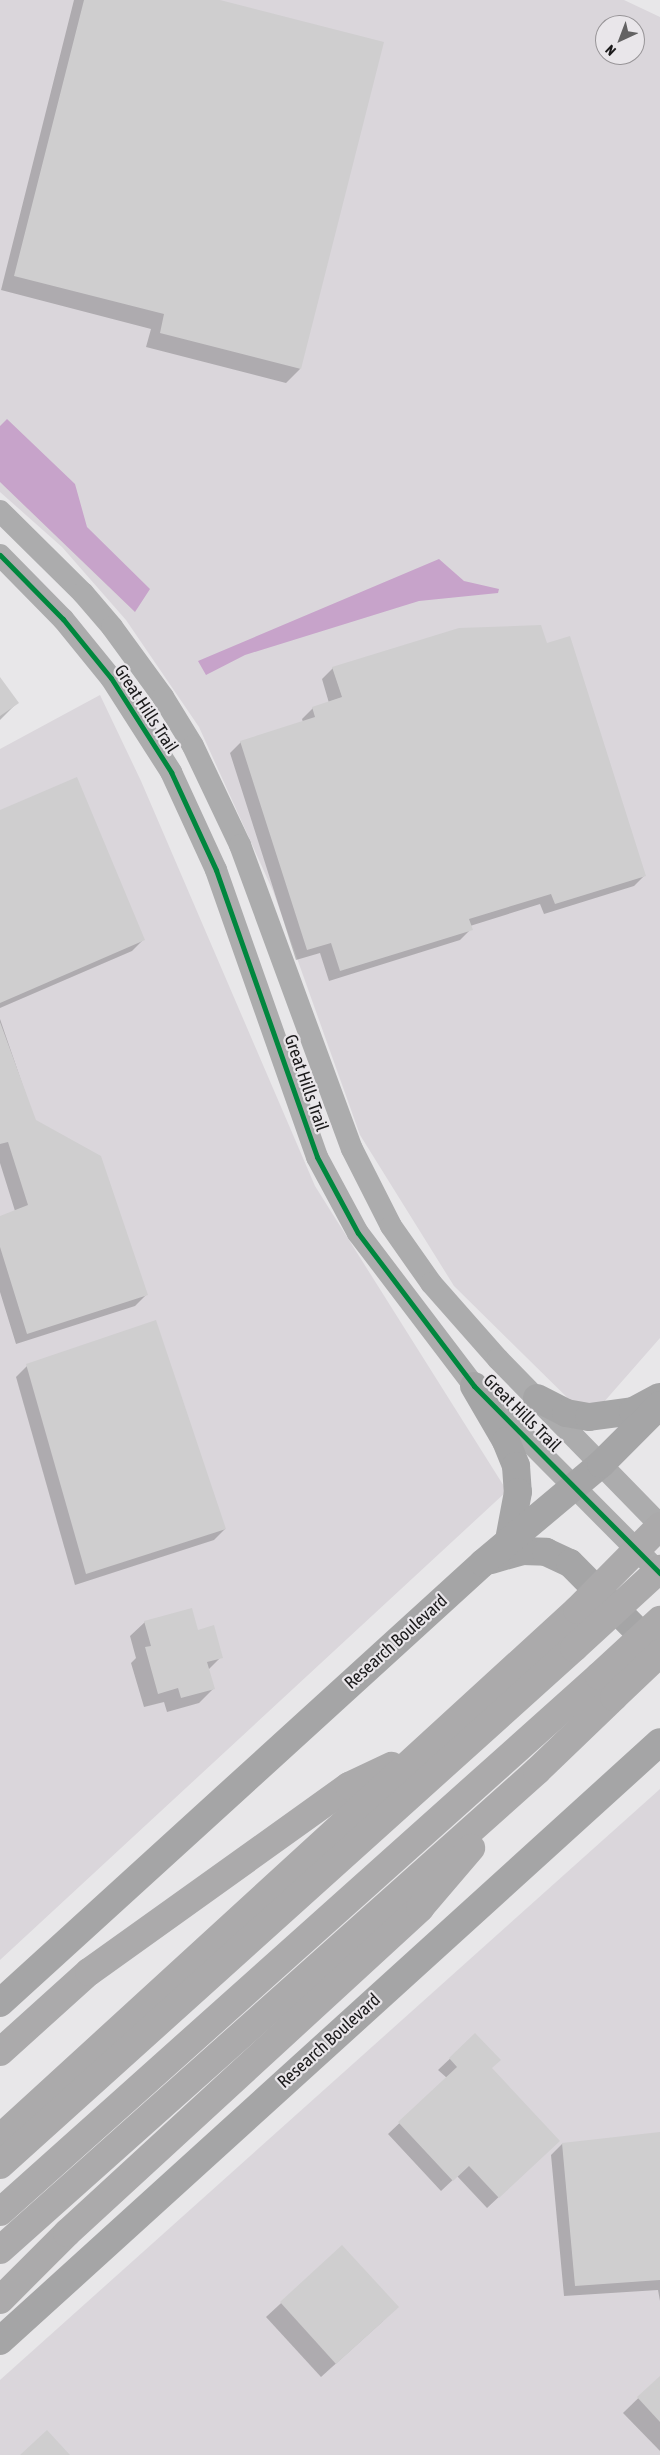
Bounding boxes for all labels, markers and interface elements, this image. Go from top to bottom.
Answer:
north arrow [595,15,645,65]
text: N [602,42,619,59]
street label: Great Hills Trail [109,661,183,757]
street label: Great Hills Trail [279,1032,333,1134]
street label: Great Hills Trail [479,1370,565,1456]
street label: Research Boulevard [340,1590,452,1694]
street label: Research Boulevard [273,1989,385,2093]

